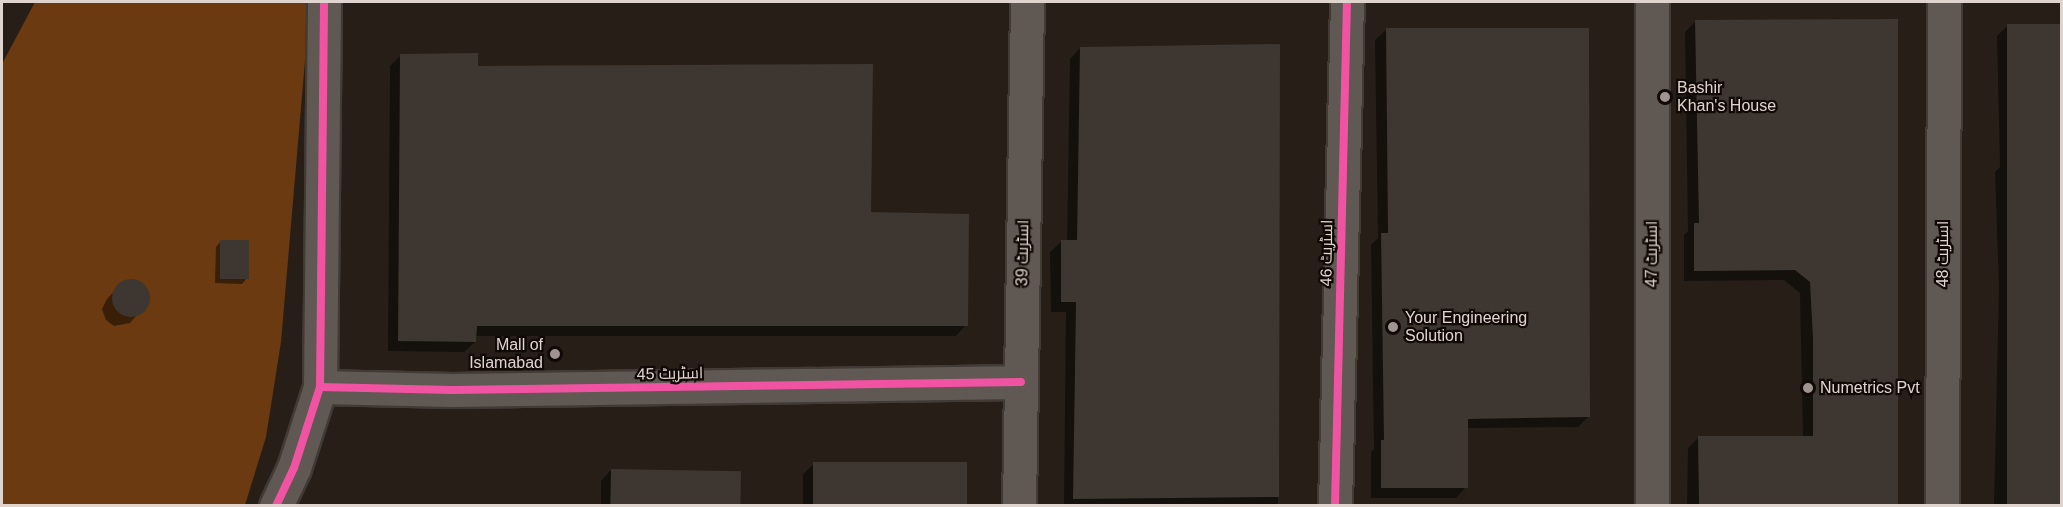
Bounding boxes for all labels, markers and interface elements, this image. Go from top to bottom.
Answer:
place label: Bashir Khan's House [1677,78,1776,116]
marker: Bashir Khan's House [1658,90,1672,104]
street label: اسٹریٹ 39 [1013,220,1033,286]
street label: اسٹریٹ 46 [1317,220,1337,286]
street label: اسٹریٹ 47 [1642,221,1662,287]
street label: اسٹریٹ 48 [1933,221,1953,287]
place label: Your Engineering Solution [1405,308,1527,346]
marker: Your Engineering Solution [1386,320,1400,334]
place label: Mall of Islamabad [469,335,543,373]
marker: Mall of Islamabad [548,347,562,361]
street label: اسٹریٹ 45 [637,364,703,384]
place label: Numetrics Pvt [1820,378,1920,398]
marker: Numetrics Pvt [1801,381,1815,395]

